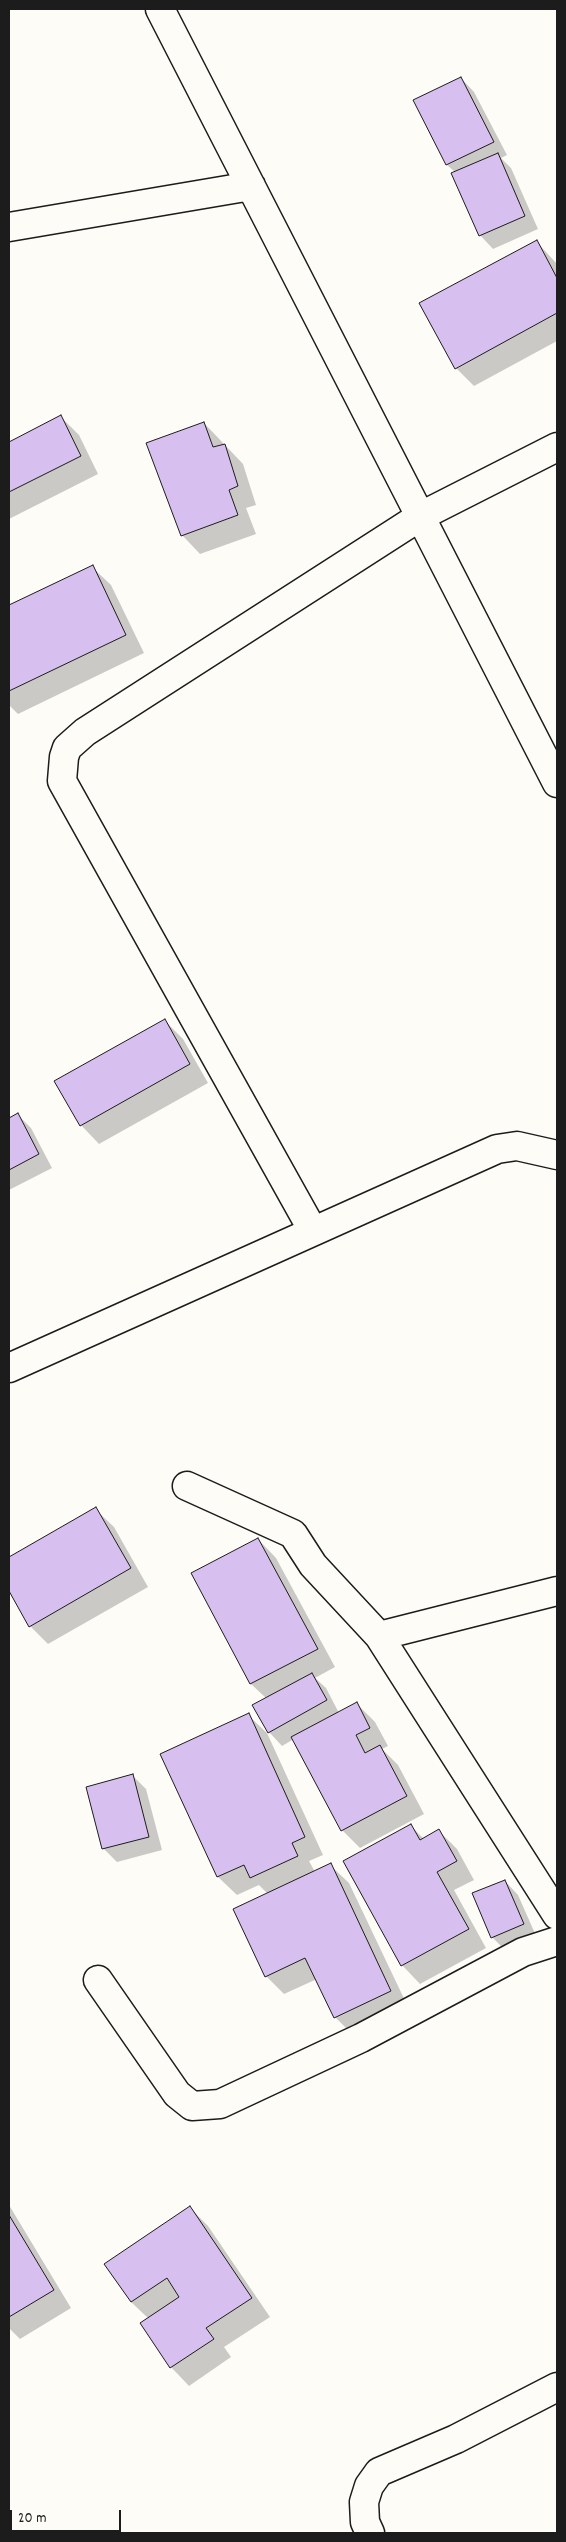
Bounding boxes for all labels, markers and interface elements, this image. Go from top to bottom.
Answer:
scale bar [12,2500,124,2532]
text: 20 m [18,2508,46,2530]

